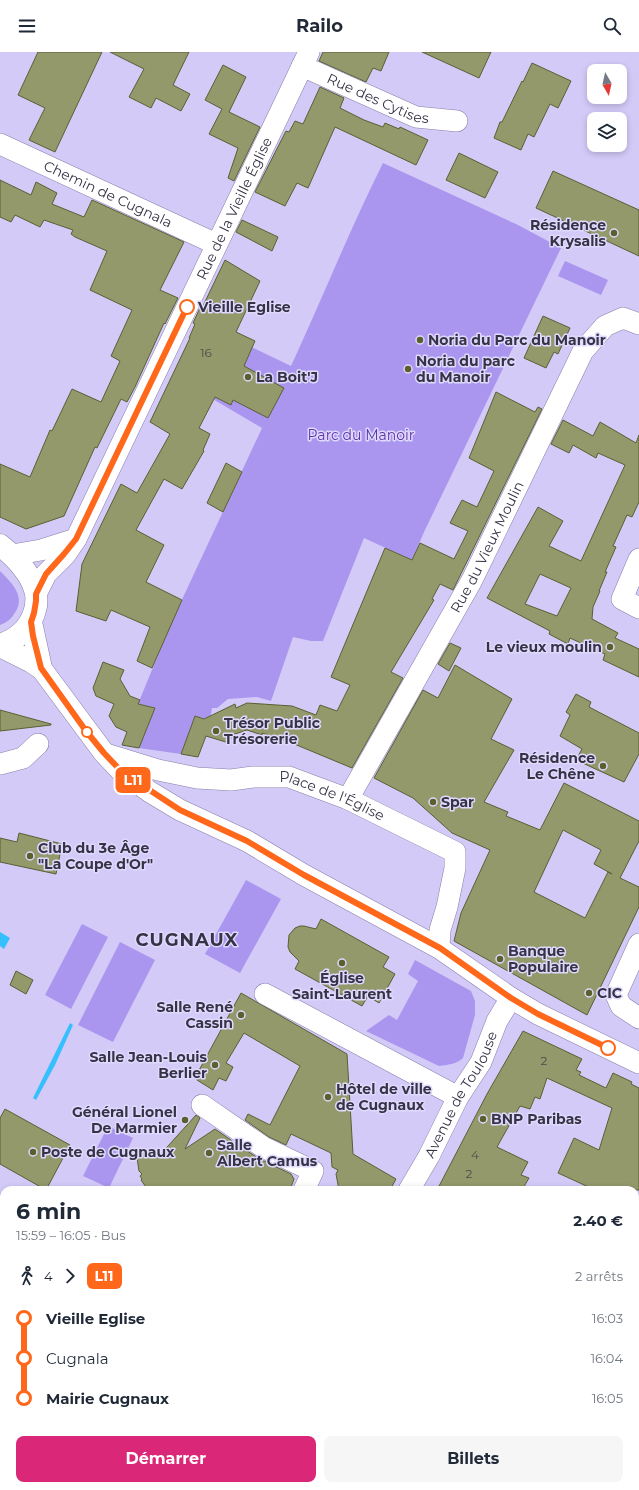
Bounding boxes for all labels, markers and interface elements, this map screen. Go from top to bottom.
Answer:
icon: menu [16,15,38,37]
text: Railo [296,15,343,37]
icon: search [601,15,623,37]
north arrow [587,64,627,104]
map controls [587,64,627,152]
street label: Rue des Cytises [324,69,430,127]
button: layers [587,112,627,152]
street label: Rue de la Vieille Église [192,134,276,283]
street label: Chemin de Cugnala [41,156,175,232]
place label: Résidence Krysalis [530,216,607,250]
marker: Résidence Krysalis [609,228,619,238]
place label: Vieille Eglise [197,298,291,316]
marker: Vieille Eglise [179,299,195,315]
place label: Noria du Parc du Manoir [428,331,606,349]
marker: Noria du Parc du Manoir [415,335,425,345]
house number: 16 [200,345,212,360]
place label: Noria du parc du Manoir [416,352,516,386]
marker: Noria du parc du Manoir [403,364,413,374]
place label: La Boit'J [256,368,318,386]
marker: La Boit'J [243,372,253,382]
park label: Parc du Manoir [308,426,415,444]
street label: Rue du Vieux Moulin [446,478,528,616]
place label: Le vieux moulin [486,638,602,656]
marker: Le vieux moulin [605,642,615,652]
place label: Trésor Public Trésorerie [224,714,321,748]
unlabelled marker [81,726,93,738]
marker: Trésor Public Trésorerie [211,726,221,736]
place label: Résidence Le Chêne [519,749,595,783]
marker: Résidence Le Chêne [598,761,608,771]
line badge: L11 [110,767,156,793]
street label: Place de l'Église [280,768,387,825]
text: L11 [124,771,142,789]
place label: Spar [441,793,474,811]
marker: Spar [428,797,438,807]
place label: Club du 3e Âge "La Coupe d'Or" [38,839,153,873]
marker: Club du 3e Âge "La Coupe d'Or" [25,851,35,861]
district label: CUGNAUX [136,929,238,951]
place label: Banque Populaire [508,942,579,976]
marker: Banque Populaire [495,954,505,964]
marker: Église Saint-Laurent [337,958,347,968]
place label: Église Saint-Laurent [292,969,392,1003]
place label: CIC [597,984,622,1002]
marker: CIC [584,988,594,998]
place label: Salle René Cassin [157,998,233,1032]
marker: Salle René Cassin [236,1010,246,1020]
street label: Avenue de Toulouse [421,1029,501,1161]
unlabelled marker [600,1040,616,1056]
place label: Salle Jean-Louis Berlier [89,1048,208,1082]
house number: 2 [541,1053,548,1068]
marker: Salle Jean-Louis Berlier [210,1060,220,1070]
place label: Hôtel de ville de Cugnaux [336,1080,432,1114]
marker: Hôtel de ville de Cugnaux [323,1092,333,1102]
place label: Général Lionel De Marmier [72,1103,177,1137]
place label: BNP Paribas [491,1110,582,1128]
marker: BNP Paribas [478,1114,488,1124]
marker: Général Lionel De Marmier [180,1115,190,1125]
place label: Salle Albert Camus [216,1136,318,1170]
place label: Poste de Cugnaux [41,1143,175,1161]
marker: Poste de Cugnaux [28,1147,38,1157]
house number: 4 [471,1147,479,1162]
marker: Salle Albert Camus [204,1148,214,1158]
house number: 2 [466,1166,473,1181]
text: 6 min [16,1198,81,1225]
text: 2.40 € [573,1211,623,1230]
text: 15:59 – 16:05 · Bus [16,1227,126,1243]
icon: walk [16,1265,38,1287]
icon: forward [59,1265,81,1287]
text: L11 [95,1267,114,1285]
text: 4 [44,1268,53,1284]
text: 2 arrêts [575,1268,623,1284]
text: Vieille Eglise [46,1309,145,1328]
text: 16:03 [592,1310,623,1326]
text: Cugnala [46,1349,109,1368]
text: 16:04 [590,1350,623,1366]
text: Mairie Cugnaux [46,1389,169,1408]
text: 16:05 [592,1390,623,1406]
button: Démarrer [16,1436,316,1482]
button: Billets [324,1436,623,1482]

